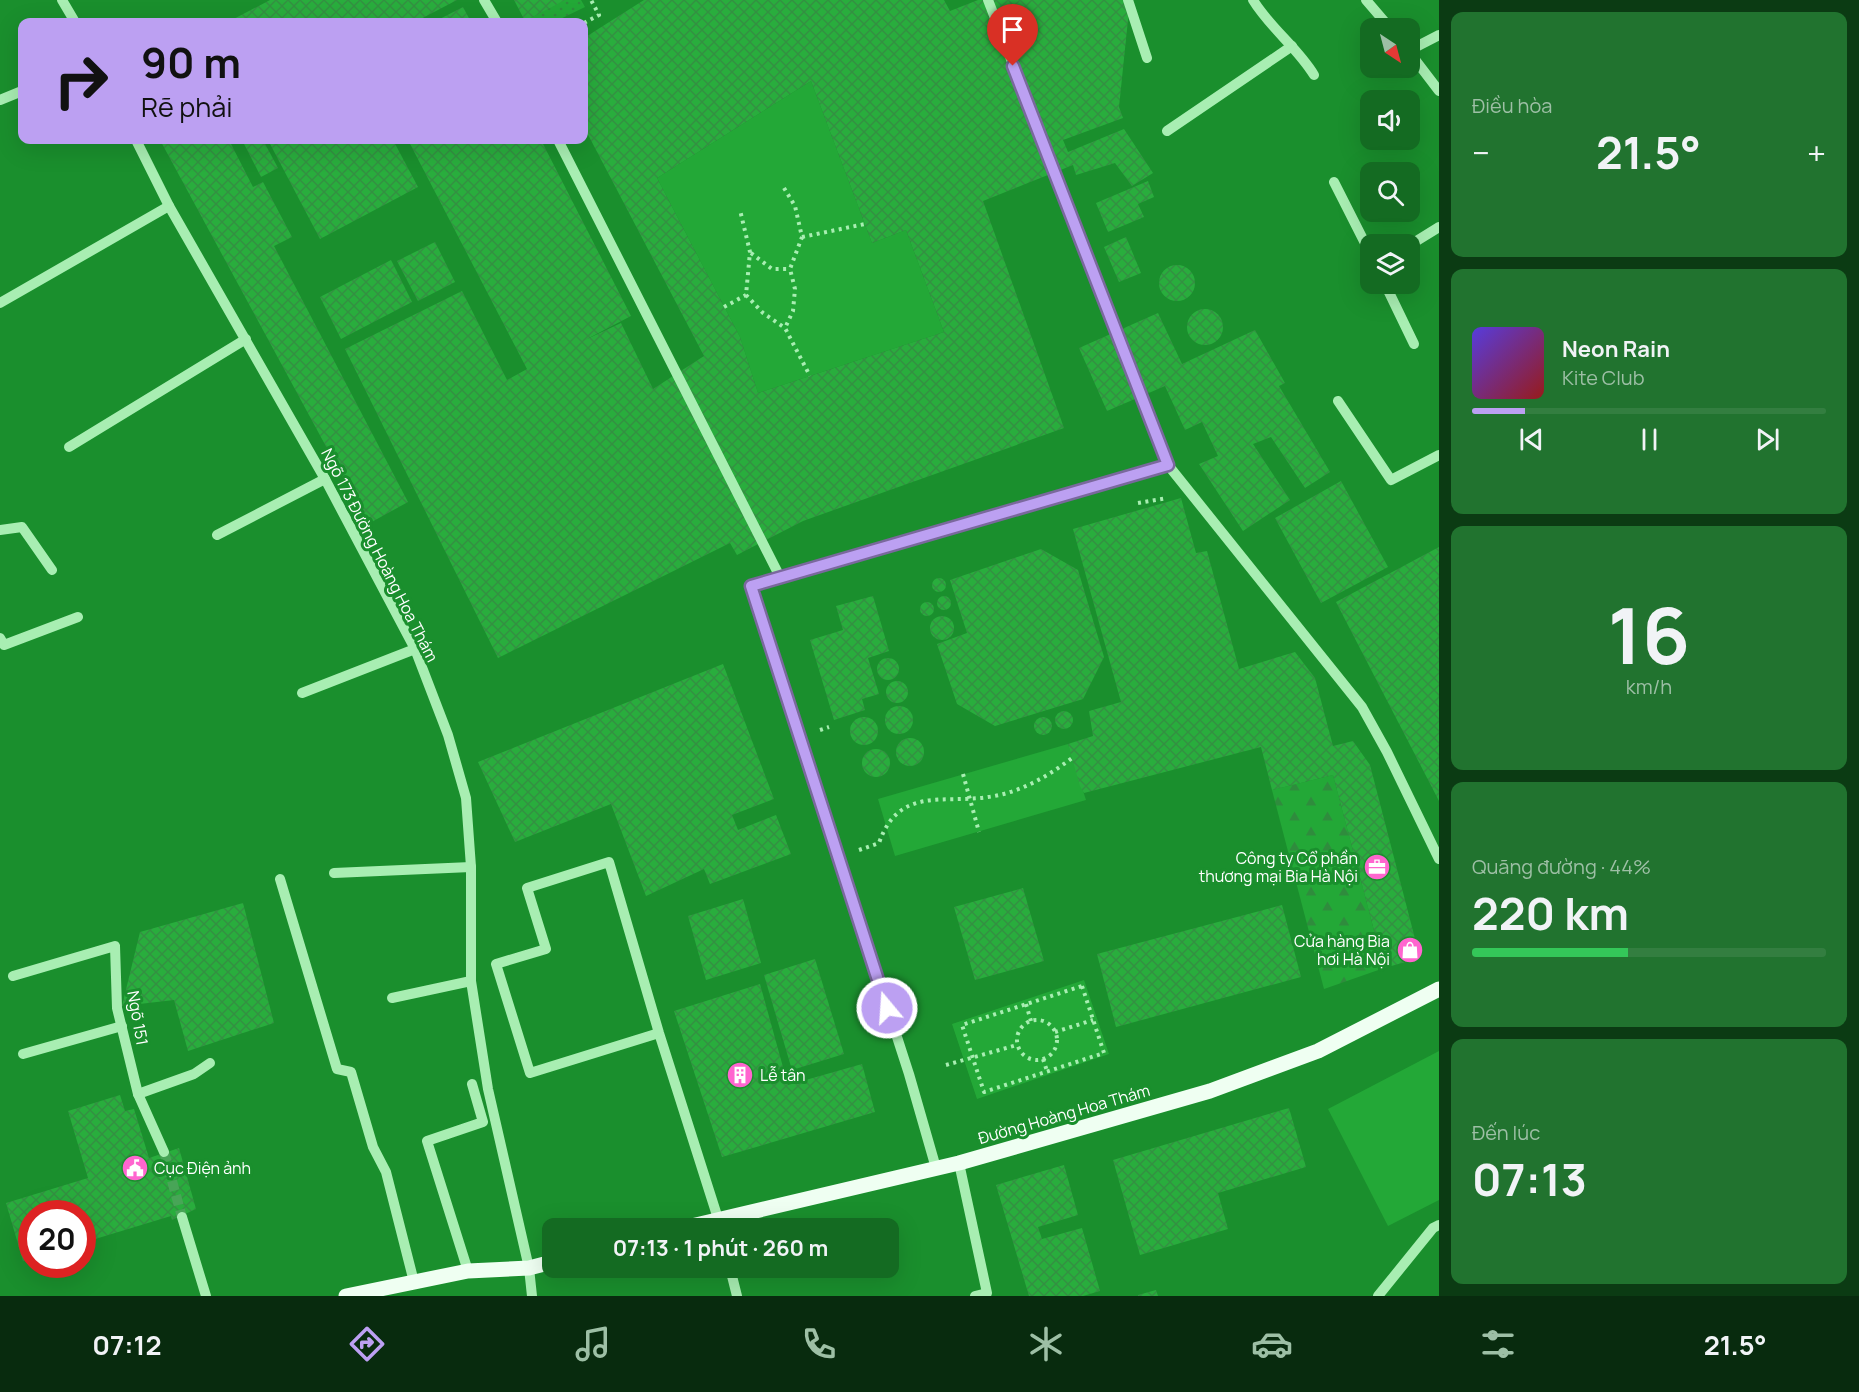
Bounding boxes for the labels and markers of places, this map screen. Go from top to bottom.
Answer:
pin [987,4,1038,66]
place label: Công ty Cổ phần thương mại Bia Hà Nội [1199,847,1358,887]
office icon: Công ty Cổ phần thương mại Bia Hà Nội [1362,852,1392,882]
place label: Cửa hàng Bia hơi Hà Nội [1294,930,1390,970]
shop icon: Cửa hàng Bia hơi Hà Nội [1395,935,1425,965]
building icon: Lễ tân [725,1060,755,1090]
place label: Lễ tân [760,1064,806,1086]
public building icon: Cục Điện ảnh [120,1153,150,1183]
place label: Cục Điện ảnh [154,1157,251,1179]

